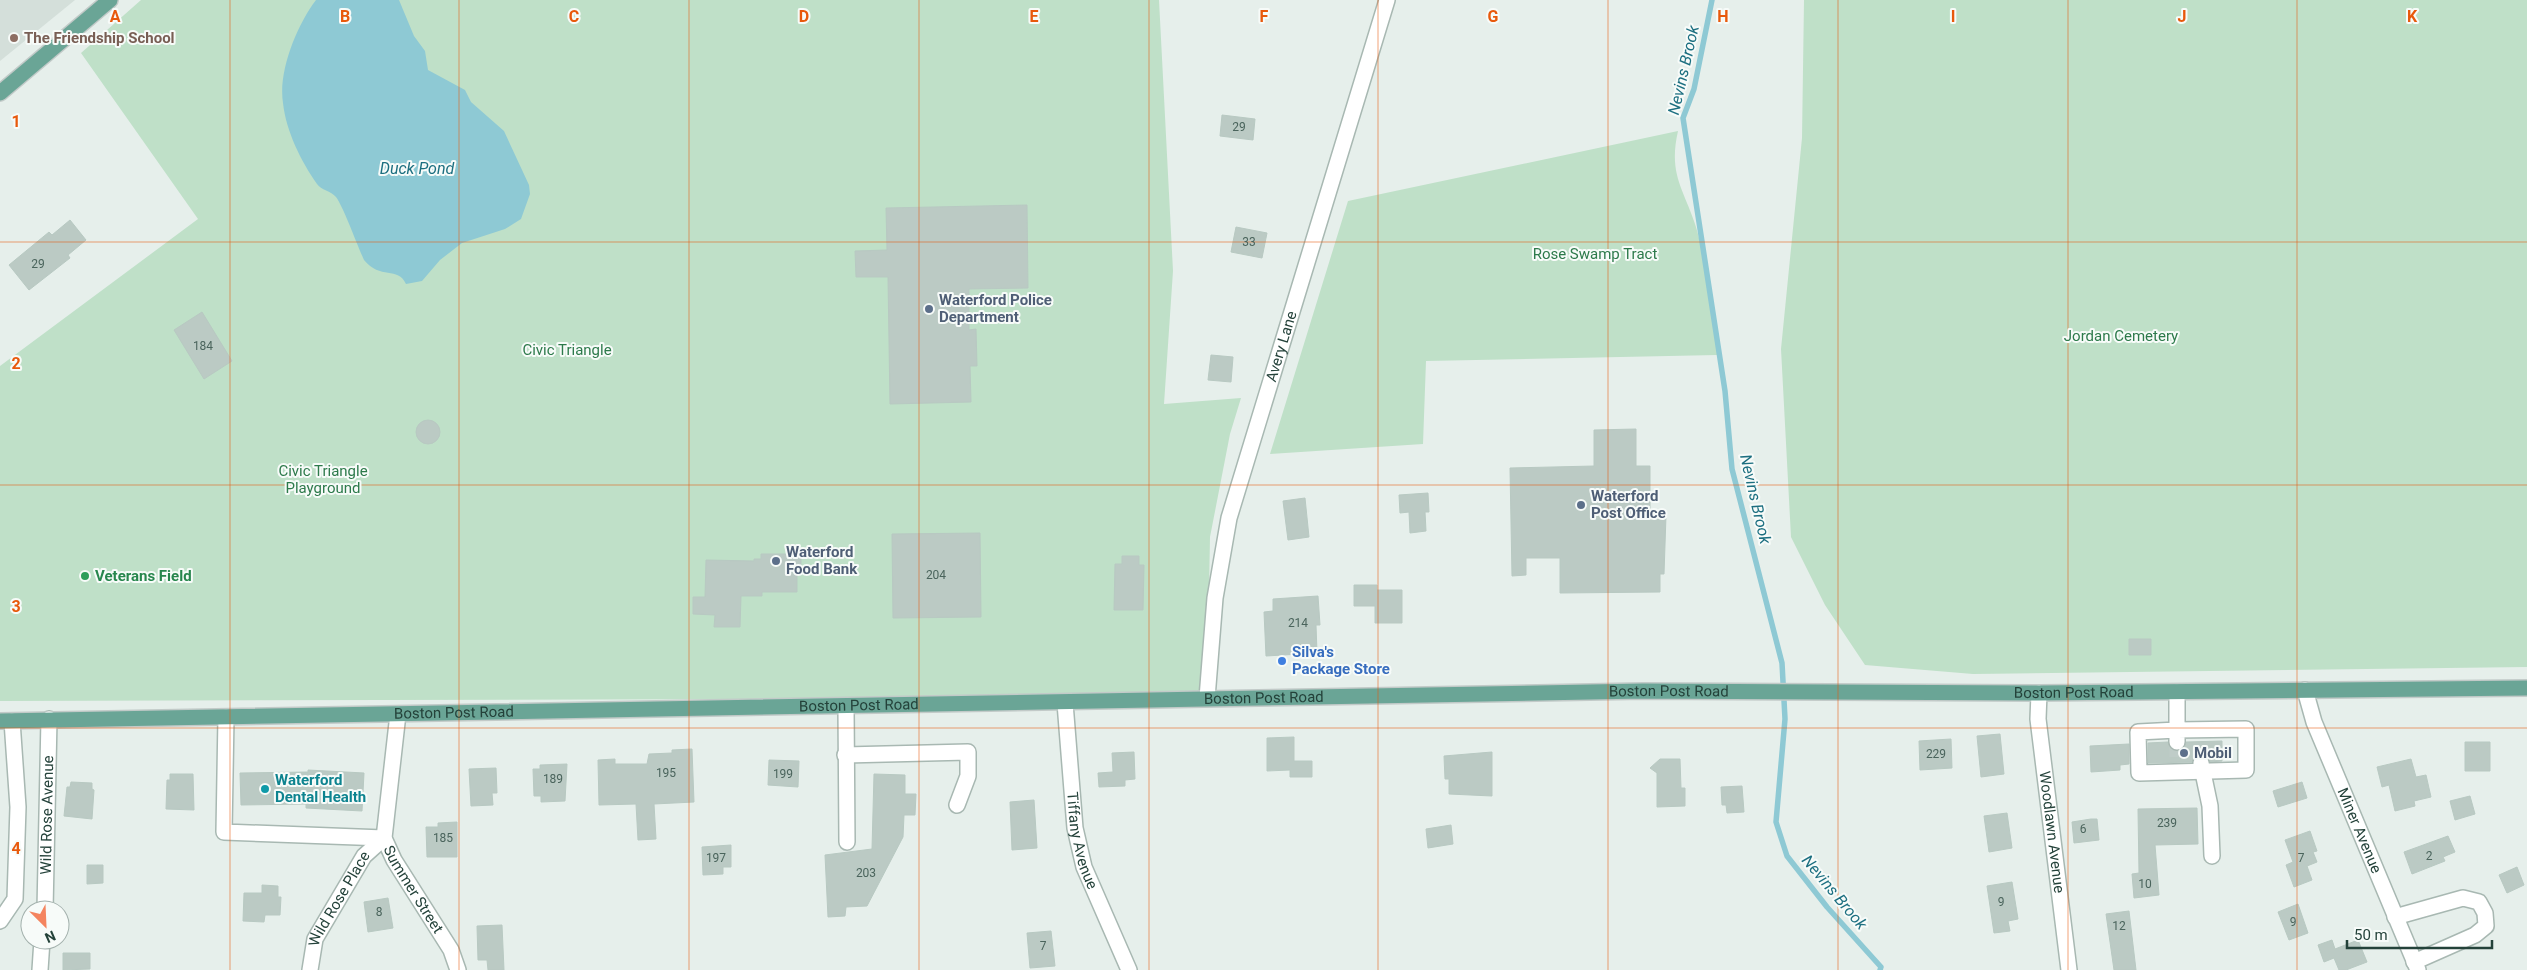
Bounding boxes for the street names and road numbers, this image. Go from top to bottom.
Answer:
street label: Avery Lane [1262,309,1301,384]
street label: Boston Post Road [1609,682,1729,701]
street label: Boston Post Road [2014,683,2134,702]
street label: Boston Post Road [1204,688,1324,708]
street label: Boston Post Road [799,695,919,715]
street label: Boston Post Road [394,703,514,723]
street label: Wild Rose Avenue [37,755,57,875]
street label: Woodlawn Avenue [2036,770,2068,894]
street label: Miner Avenue [2334,785,2385,876]
street label: Tiffany Avenue [1063,791,1102,892]
street label: Summer Street [380,843,447,937]
street label: Wild Rose Place [305,848,374,947]

